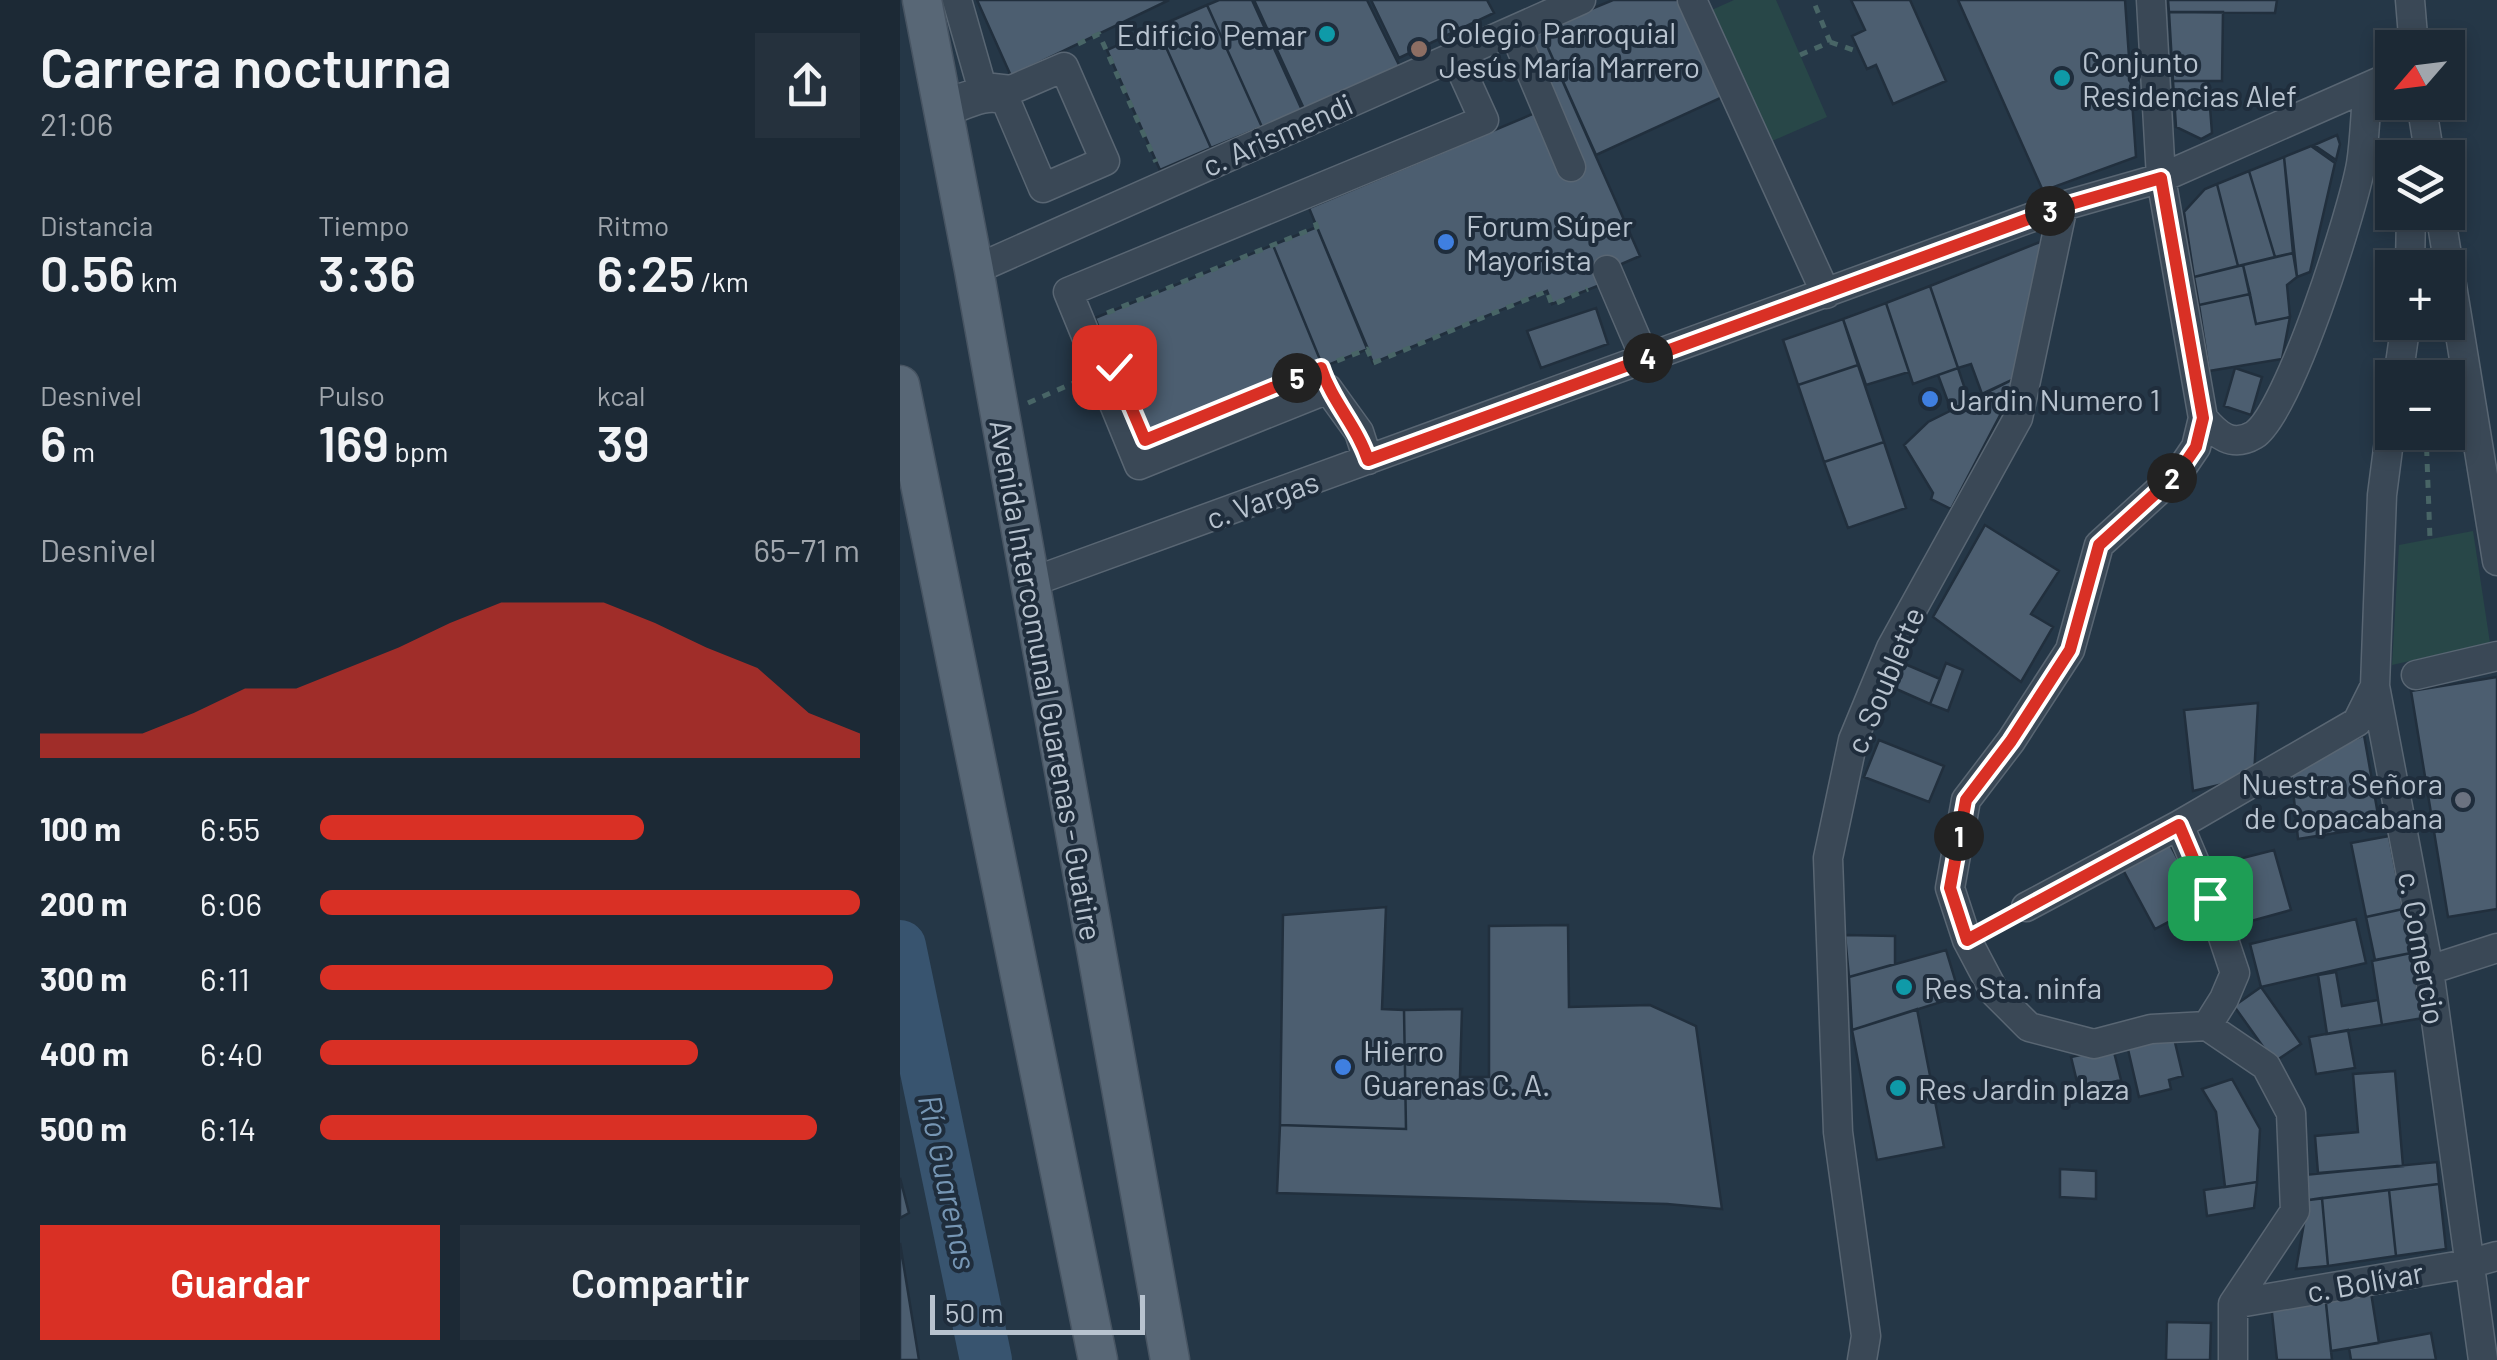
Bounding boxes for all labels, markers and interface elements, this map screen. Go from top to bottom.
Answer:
place label: Colegio Parroquial Jesús María Marrero [1439,14,1700,84]
place label: Edificio Pemar [1117,16,1307,52]
marker: Edificio Pemar [1316,23,1338,45]
north arrow [2375,30,2465,120]
map controls [2375,30,2465,450]
text: Carrera nocturna [40,33,452,99]
button: share [755,33,860,138]
marker: Colegio Parroquial Jesús María Marrero [1408,38,1430,60]
place label: Conjunto Residencias Alef [2082,43,2297,113]
marker: Conjunto Residencias Alef [2051,67,2073,89]
street label: c. Arismendi [1196,85,1358,183]
text: 21:06 [40,104,113,142]
button: layers [2375,140,2465,230]
pin: 3 [2025,186,2075,236]
text: 3 [2042,194,2058,228]
place label: Forum Súper Mayorista [1466,207,1633,277]
text: Distancia [40,208,153,242]
text: Tiempo [318,208,410,242]
text: Ritmo [597,208,669,242]
marker: Forum Súper Mayorista [1435,231,1457,253]
text: 0.56 [40,242,135,302]
text: 3:36 [318,242,416,302]
text: 6:25 [597,242,695,302]
button: + [2375,250,2465,340]
text: km [135,264,178,298]
text: /km [695,264,749,298]
pin [1072,325,1157,410]
pin: 4 [1623,333,1673,383]
icon: check [1087,340,1142,395]
text: 4 [1640,341,1656,375]
pin: 5 [1272,353,1322,403]
button: − [2375,360,2465,450]
text: 5 [1289,361,1305,395]
text: Desnivel [40,378,142,412]
text: Pulso [318,378,385,412]
text: kcal [597,378,645,412]
place label: Jardin Numero 1 [1950,381,2160,417]
marker: Jardin Numero 1 [1919,388,1941,410]
text: 6 [40,412,66,472]
text: 169 [318,412,389,472]
text: 39 [597,412,650,472]
street label: Avenida Intercomunal Guarenas - Guatire [983,417,1111,943]
text: m [66,434,95,468]
text: bpm [389,434,448,468]
pin: 2 [2147,453,2197,503]
text: 2 [2164,461,2180,495]
street label: c. Vargas [1201,462,1323,536]
text: Desnivel [40,530,156,568]
text: 65–71 m [753,530,860,568]
street label: c. Soublette [1837,601,1931,759]
place label: Nuestra Señora de Copacabana [2241,765,2443,835]
marker: Nuestra Señora de Copacabana [2452,789,2474,811]
text: 100 m [40,809,121,847]
text: 6:55 [200,809,260,847]
pin: 1 [1934,811,1984,861]
text: 1 [1954,819,1964,853]
pin [2168,856,2253,941]
street label: c. Comercio [2392,869,2454,1027]
icon: arrive [2183,871,2238,926]
text: 200 m [40,884,128,922]
text: 6:06 [200,884,262,922]
text: 300 m [40,959,127,997]
text: 6:11 [200,959,250,997]
place label: Res Sta. ninfa [1924,969,2102,1005]
marker: Res Sta. ninfa [1893,976,1915,998]
place label: Hierro Guarenas C. A. [1363,1032,1550,1102]
text: 400 m [40,1034,129,1072]
text: 6:40 [200,1034,263,1072]
marker: Hierro Guarenas C. A. [1332,1056,1354,1078]
place label: Res Jardin plaza [1918,1070,2130,1106]
marker: Res Jardin plaza [1887,1077,1909,1099]
water label: Río Guarenas [912,1091,986,1273]
text: 500 m [40,1109,127,1147]
text: 6:14 [200,1109,256,1147]
button: Guardar [40,1225,440,1340]
button: Compartir [460,1225,860,1340]
street label: c. Bolívar [2304,1253,2426,1309]
scale bar [930,1290,1145,1334]
text: 50 m [945,1295,1004,1329]

